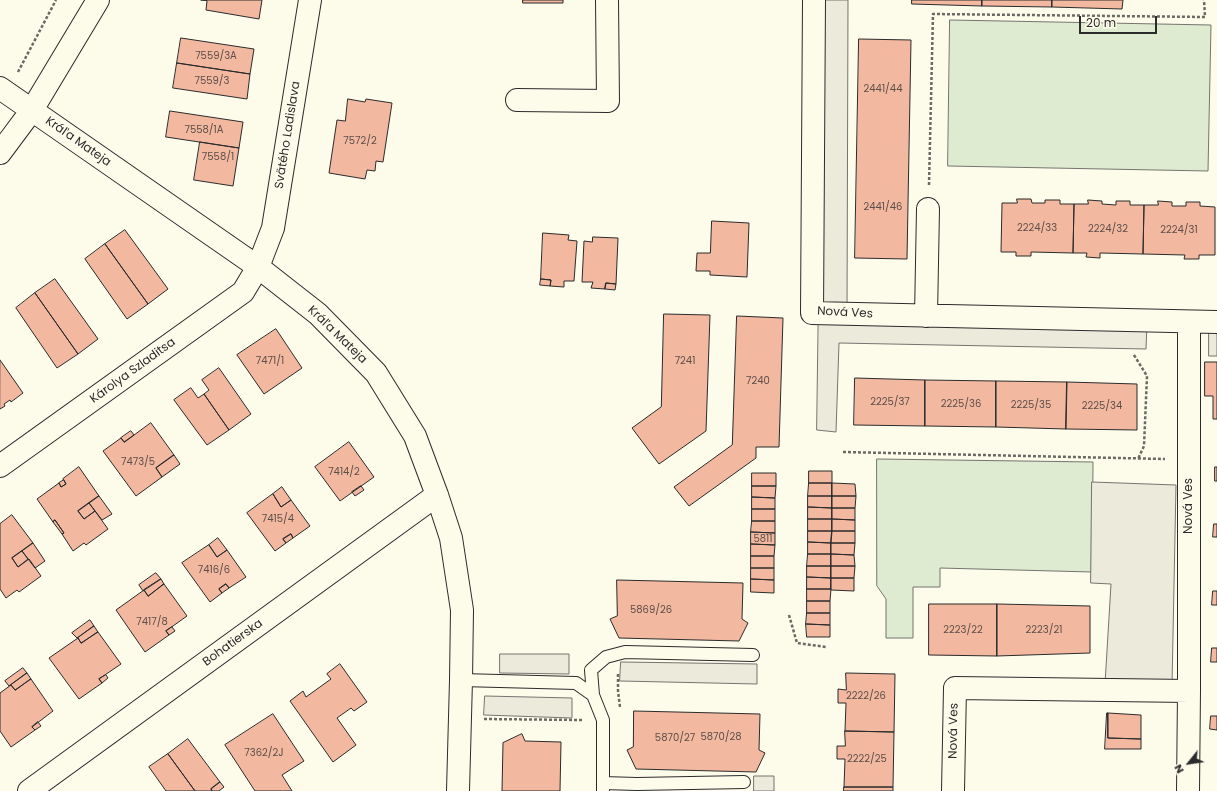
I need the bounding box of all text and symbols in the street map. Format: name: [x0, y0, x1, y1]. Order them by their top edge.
scale bar: [1081, 8, 1159, 34]
text: 20 m: [1086, 14, 1116, 31]
house number: 7559/3A: [195, 50, 237, 62]
house number: 7559/3: [195, 75, 229, 87]
street label: Svätého Ladislava: [272, 80, 304, 190]
house number: 2441/44: [864, 83, 902, 95]
street label: Kráľa Mateja: [42, 114, 114, 170]
house number: 7558/1A: [184, 124, 224, 136]
house number: 7572/2: [343, 135, 377, 147]
house number: 7558/1: [202, 151, 234, 163]
house number: 2441/46: [864, 201, 902, 213]
house number: 2224/33: [1017, 222, 1057, 234]
house number: 2224/32: [1088, 223, 1128, 235]
house number: 2224/31: [1160, 224, 1198, 236]
street label: Kráľa Mateja: [304, 303, 370, 367]
street label: Nová Ves: [817, 304, 873, 322]
street label: Károlya Szladitsa: [88, 335, 178, 407]
house number: 7471/1: [256, 355, 284, 367]
house number: 7241: [675, 355, 695, 367]
house number: 7240: [746, 375, 770, 387]
house number: 2225/37: [870, 396, 910, 408]
house number: 2225/36: [941, 398, 981, 410]
house number: 2225/35: [1011, 399, 1051, 411]
house number: 2225/34: [1082, 400, 1122, 412]
house number: 7473/5: [121, 456, 155, 468]
house number: 7414/2: [328, 466, 360, 478]
street label: Nová Ves: [1182, 478, 1196, 534]
house number: 7415/4: [262, 513, 294, 525]
house number: 5811: [754, 533, 772, 545]
house number: 7416/6: [198, 564, 230, 576]
house number: 5869/26: [630, 604, 672, 616]
house number: 7417/8: [136, 616, 168, 628]
street label: Bohatierska: [200, 616, 266, 670]
house number: 2223/22: [943, 624, 983, 636]
house number: 2223/21: [1026, 624, 1062, 636]
house number: 2222/26: [846, 690, 886, 702]
street label: Nová Ves: [946, 703, 962, 759]
house number: 5870/28: [700, 731, 742, 743]
house number: 5870/27: [655, 732, 695, 744]
north arrow: [1169, 743, 1209, 783]
house number: 7362/2J: [244, 747, 284, 759]
house number: 2222/25: [847, 753, 887, 765]
text: N: [1170, 761, 1188, 777]

